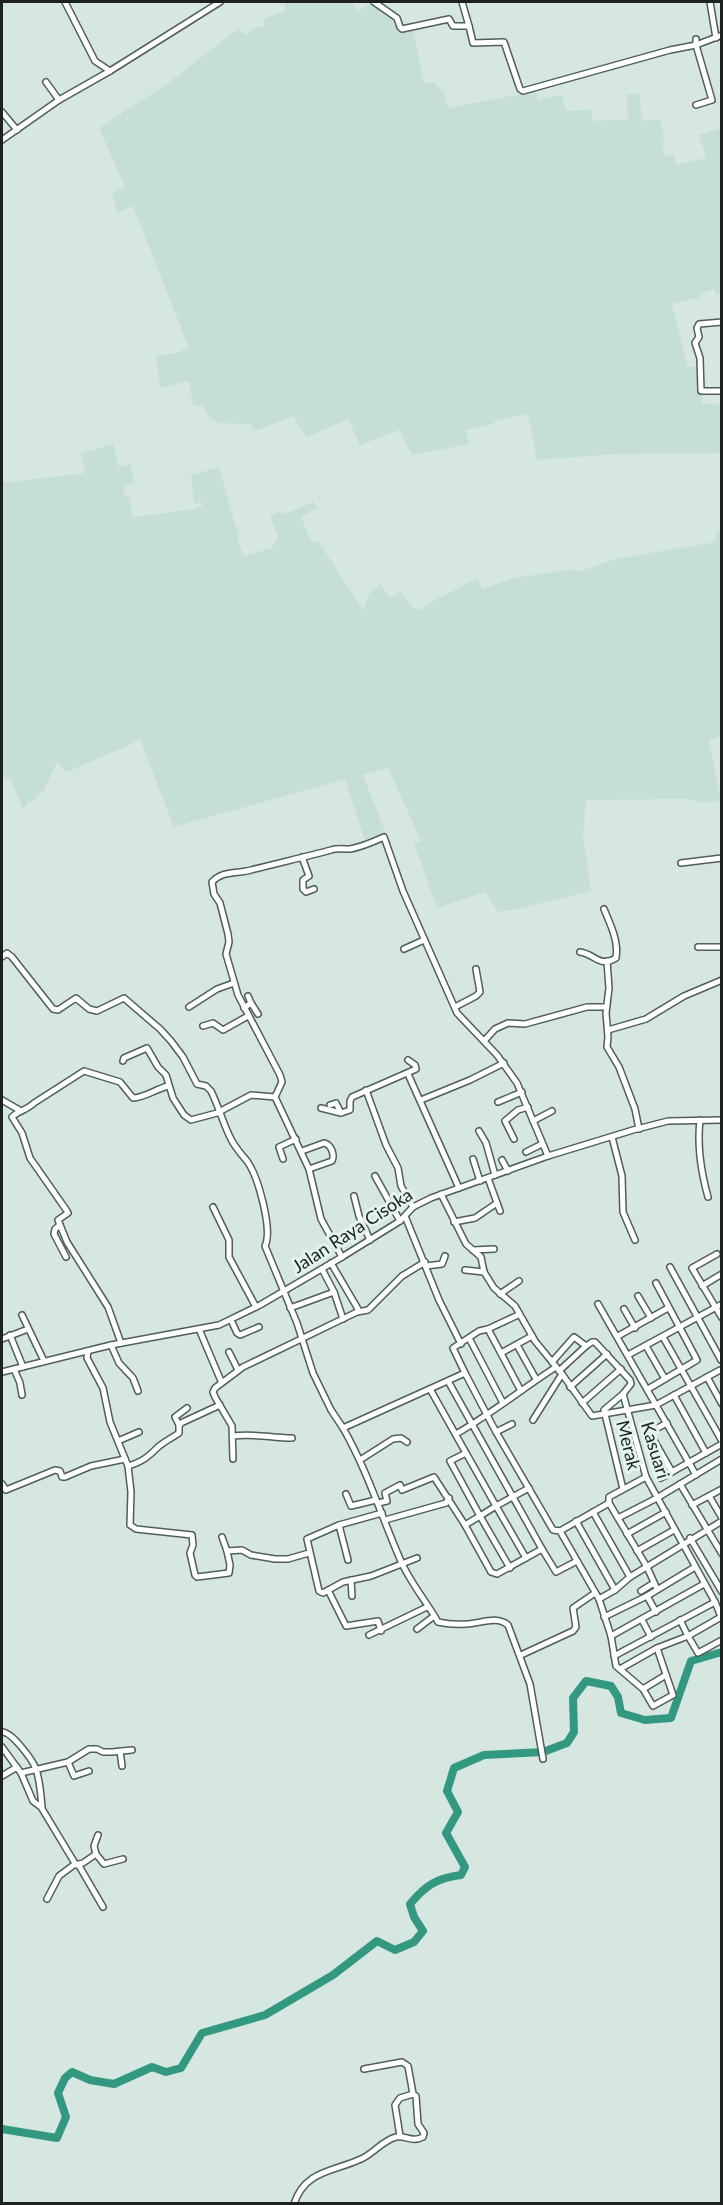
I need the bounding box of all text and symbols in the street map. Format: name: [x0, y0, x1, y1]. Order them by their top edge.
street label: Jalan Raya Cisoka: [288, 1183, 416, 1277]
street label: Merak: [612, 1418, 646, 1473]
street label: Kasuari: [637, 1419, 675, 1481]

